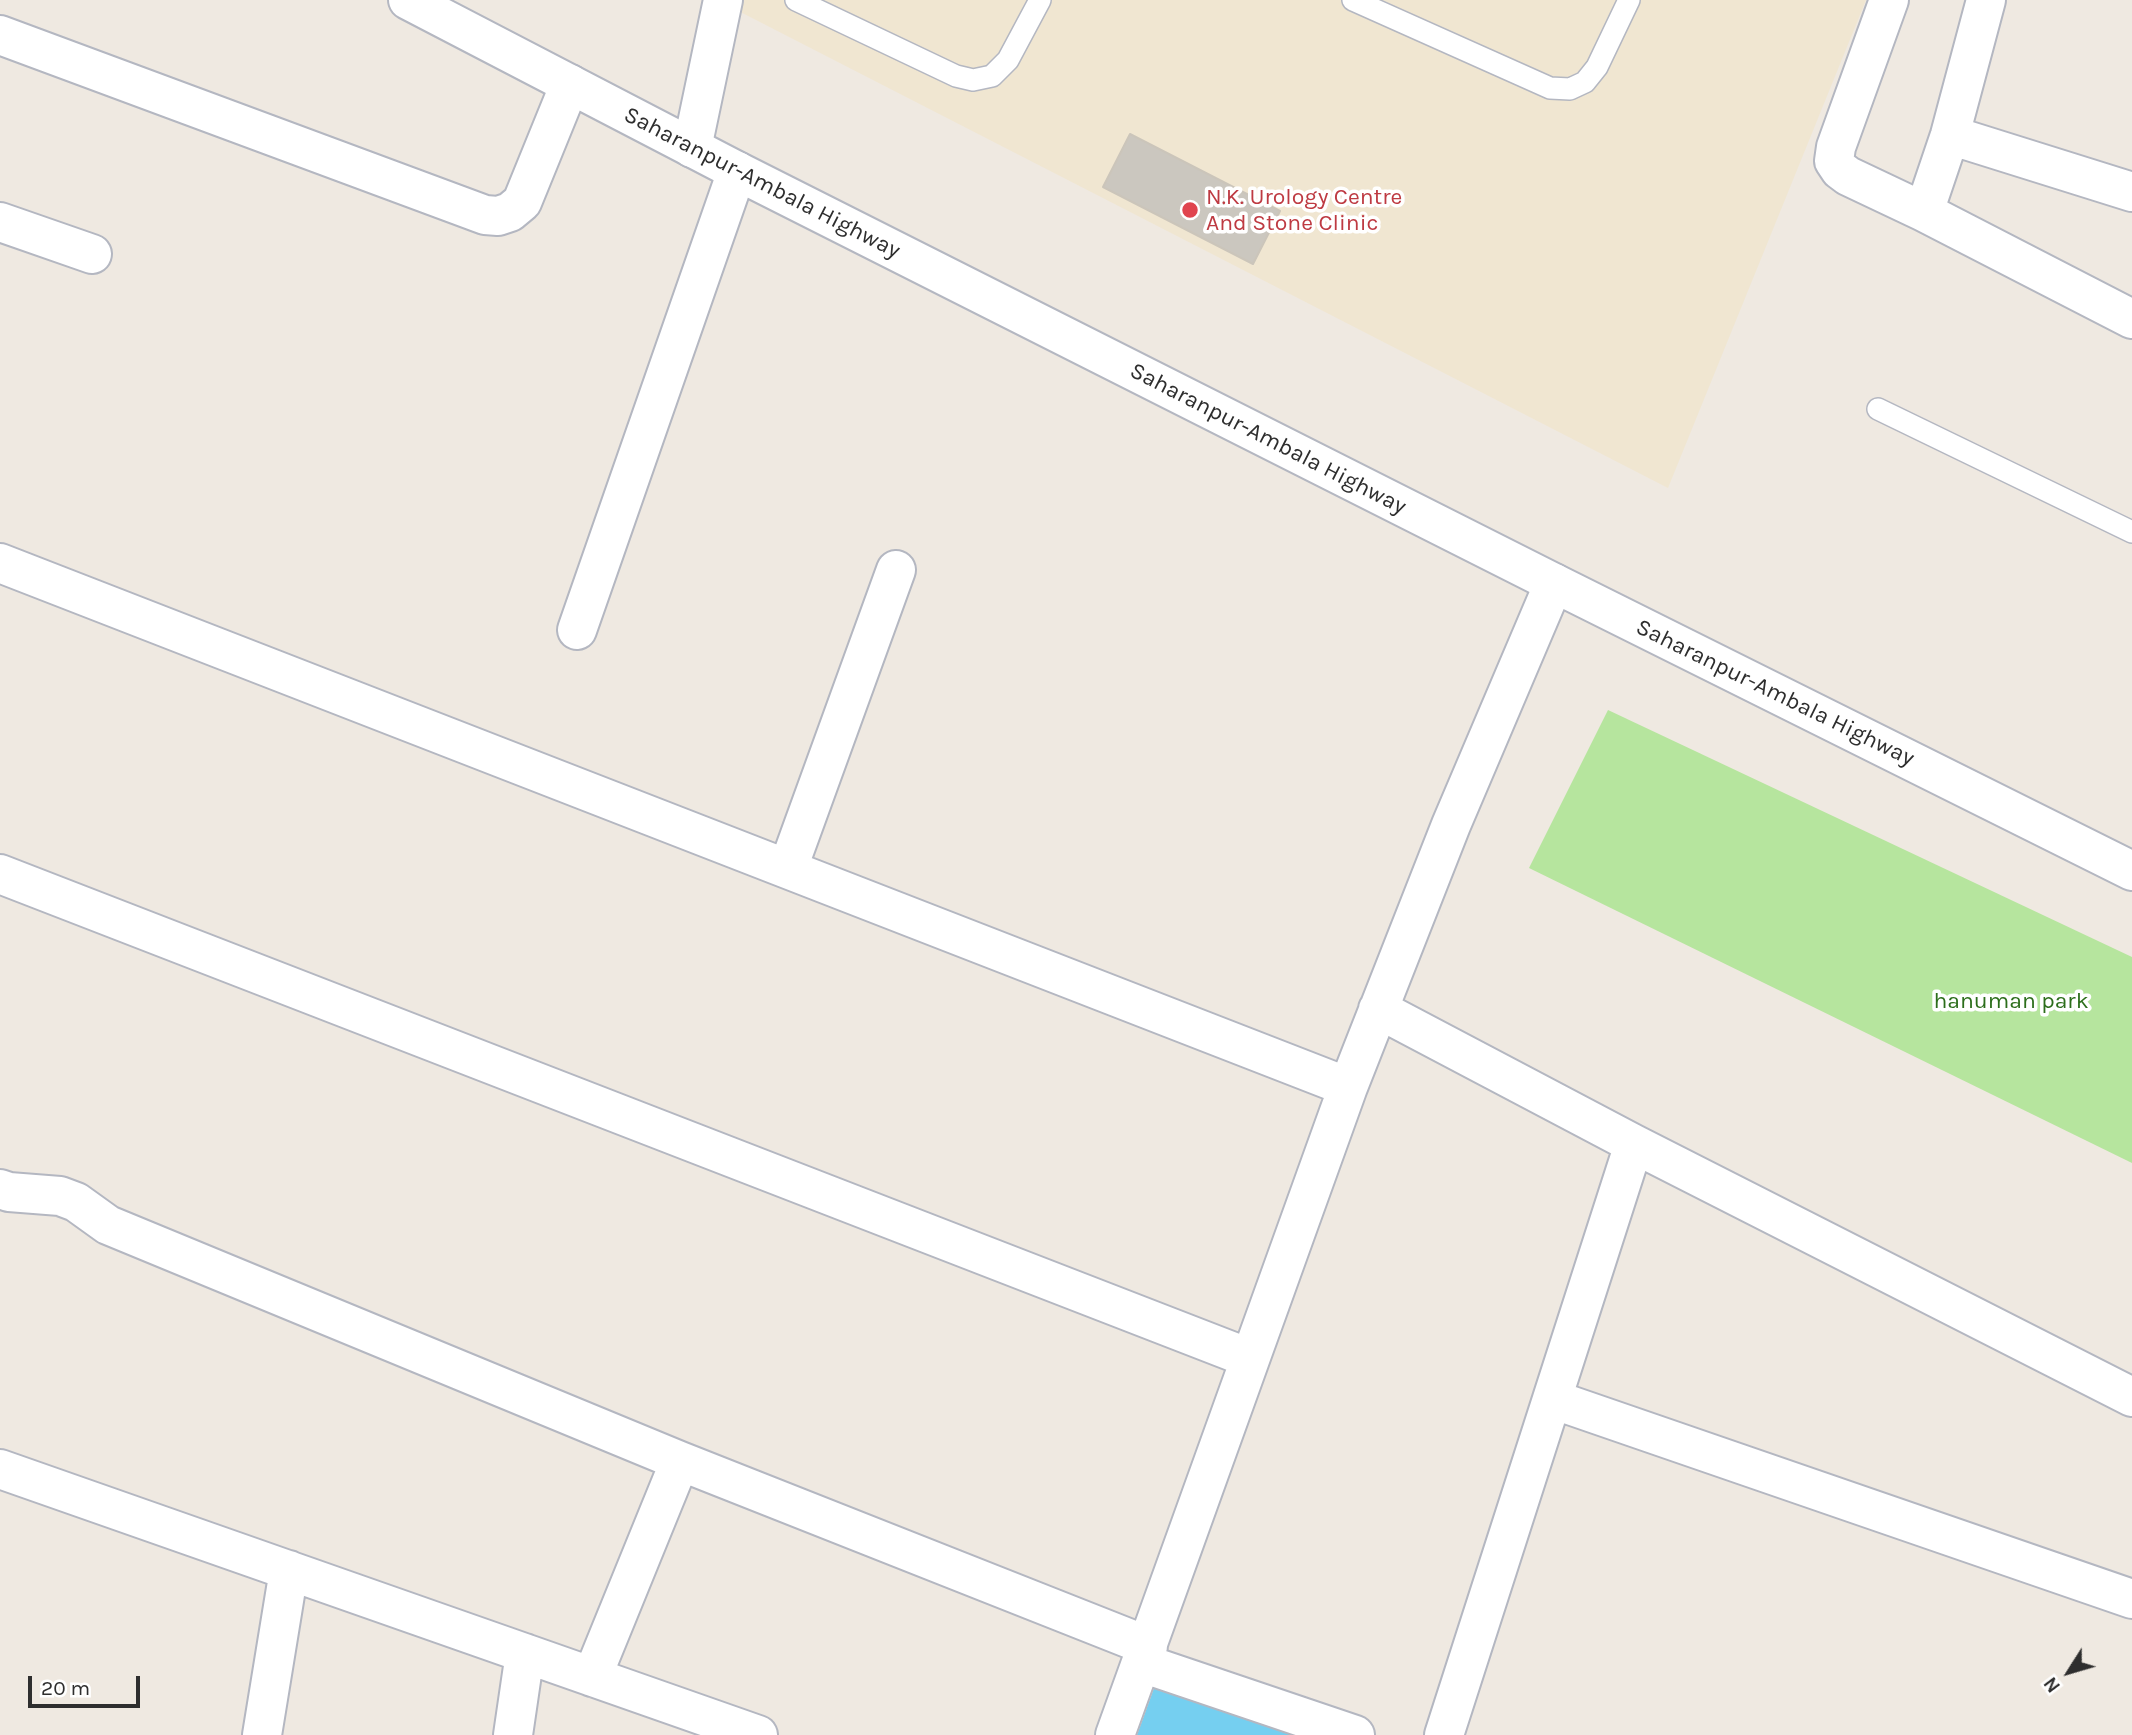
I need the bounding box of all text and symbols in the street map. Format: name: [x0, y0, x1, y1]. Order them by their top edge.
street label: Saharanpur-Ambala Highway: [619, 101, 905, 265]
place label: N.K. Urology Centre And Stone Clinic: [1206, 183, 1402, 237]
marker: N.K. Urology Centre And Stone Clinic: [1180, 200, 1200, 220]
street label: Saharanpur-Ambala Highway: [1125, 357, 1411, 521]
street label: Saharanpur-Ambala Highway: [1631, 613, 1919, 773]
park label: hanuman park: [1933, 987, 2089, 1015]
north arrow: [2034, 1637, 2104, 1707]
scale bar: [32, 1662, 144, 1706]
text: N: [2039, 1673, 2065, 1697]
text: 20 m: [41, 1676, 90, 1700]

